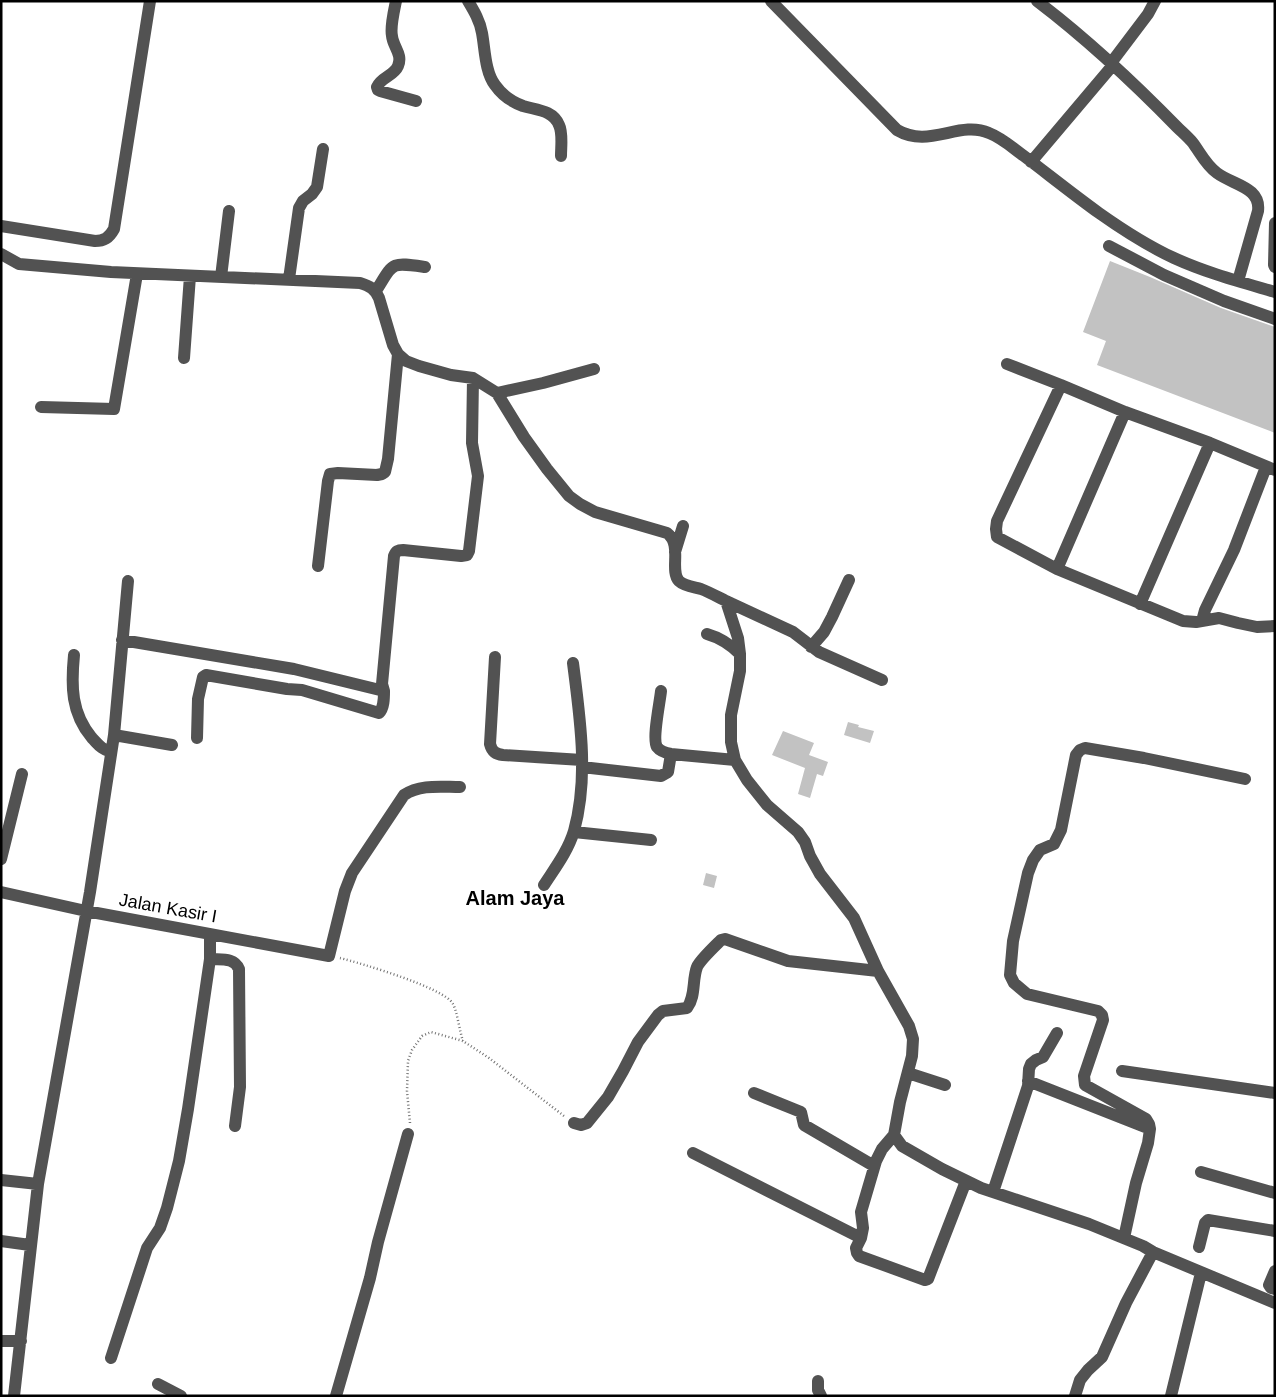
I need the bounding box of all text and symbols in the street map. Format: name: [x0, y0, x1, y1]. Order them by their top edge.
district label: Alam Jaya: [466, 887, 565, 909]
street label: Jalan Kasir I: [117, 890, 219, 926]

